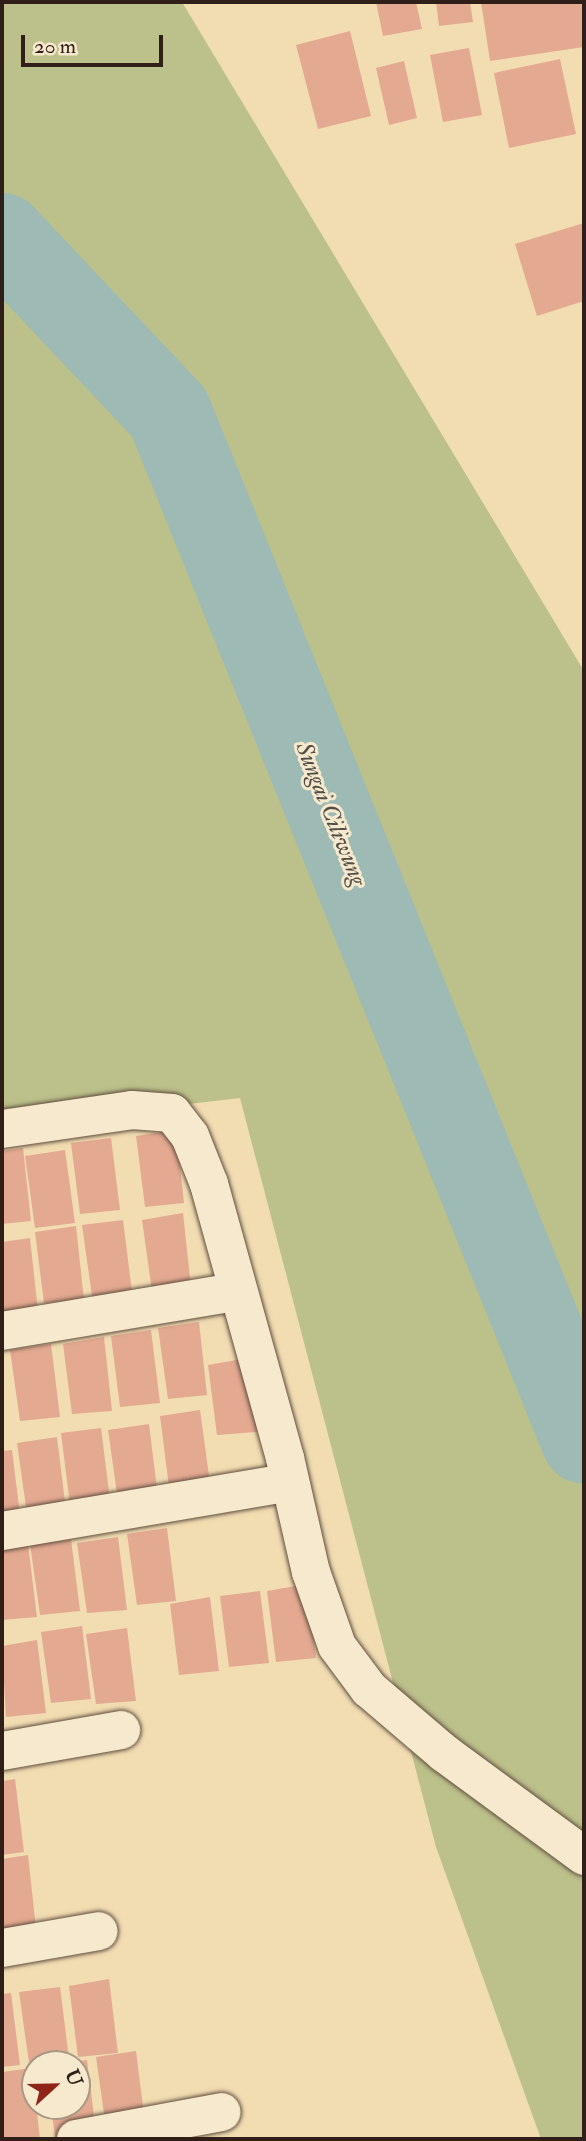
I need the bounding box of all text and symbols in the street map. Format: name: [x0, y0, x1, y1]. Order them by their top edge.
scale bar: [24, 21, 166, 65]
text: 20 m: [34, 33, 76, 60]
water label: Sungai Ciliwung: [289, 738, 373, 890]
north arrow: [21, 2050, 91, 2120]
text: U: [60, 2066, 88, 2090]

